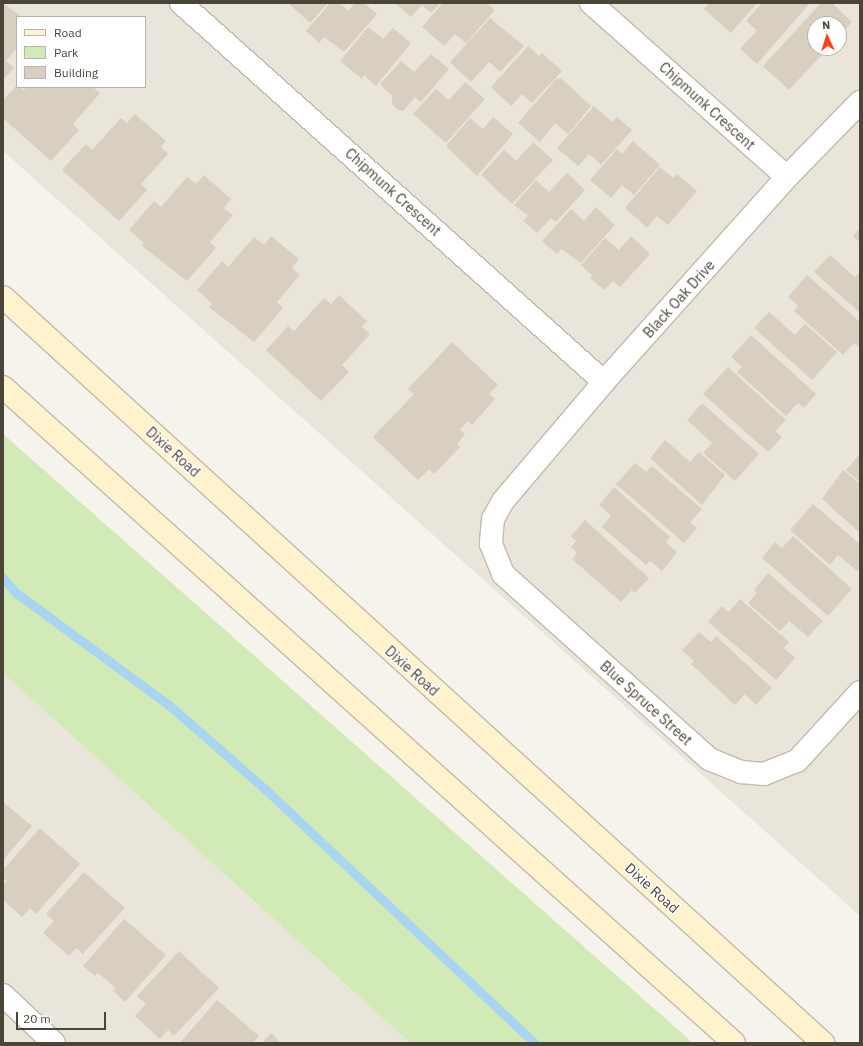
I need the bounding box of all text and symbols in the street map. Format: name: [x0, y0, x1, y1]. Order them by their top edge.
legend: [16, 16, 146, 88]
north arrow: [807, 16, 847, 56]
text: N: [822, 18, 831, 32]
text: Road: [54, 25, 82, 40]
text: Park: [54, 45, 78, 60]
street label: Chipmunk Crescent: [656, 59, 758, 153]
text: Building: [54, 65, 98, 80]
street label: Chipmunk Crescent: [342, 145, 444, 239]
street label: Black Oak Drive: [640, 257, 718, 341]
street label: Dixie Road: [143, 423, 203, 481]
street label: Dixie Road: [382, 642, 442, 700]
street label: Blue Spruce Street: [597, 657, 695, 749]
street label: Dixie Road: [622, 859, 682, 917]
scale bar: [18, 1004, 108, 1030]
text: 20 m: [23, 1011, 51, 1026]

